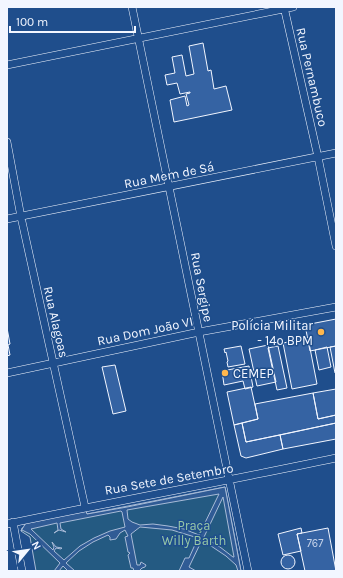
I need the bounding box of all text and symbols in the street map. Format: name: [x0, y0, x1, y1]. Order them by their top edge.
scale bar: [10, 8, 135, 34]
text: 100 m: [16, 15, 48, 29]
street label: Rua Pernambuco: [293, 26, 331, 128]
street label: Rua Mem de Sá: [123, 159, 215, 191]
street label: Rua Sergipe: [188, 251, 216, 323]
street label: Rua Alagoas: [41, 285, 72, 359]
street label: Rua Dom João VI: [96, 314, 194, 348]
place label: Polícia Militar - 14º BPM: [231, 318, 313, 348]
marker: Polícia Militar - 14º BPM: [316, 327, 326, 337]
place label: CEMEP: [233, 366, 274, 381]
marker: CEMEP: [220, 368, 230, 378]
street label: Rua Sete de Setembro: [103, 460, 235, 498]
park label: Praça Willy Barth: [162, 518, 226, 548]
north arrow: [8, 530, 48, 570]
house number: 767: [307, 537, 323, 550]
text: N: [29, 539, 44, 552]

